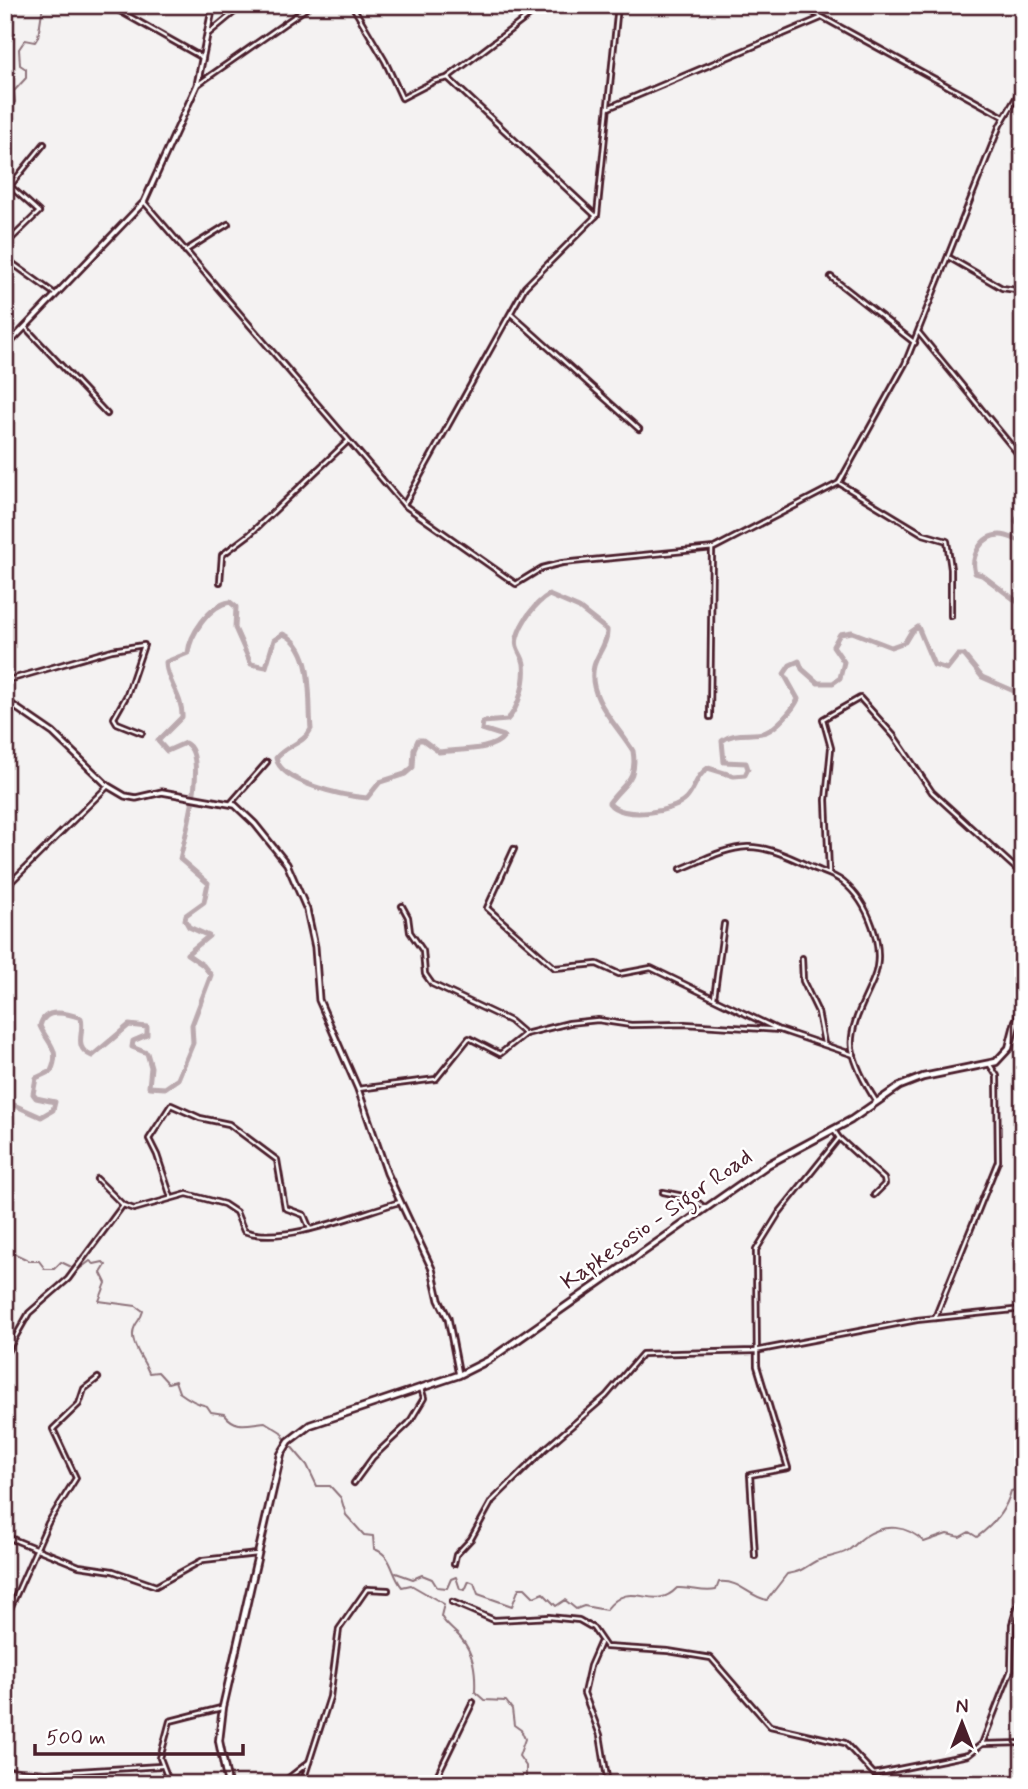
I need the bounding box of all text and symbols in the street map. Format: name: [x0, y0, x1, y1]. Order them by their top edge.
street label: Kapkesosio - Sigor Road: [555, 1143, 760, 1299]
north arrow: [926, 1688, 996, 1758]
text: N: [956, 1695, 968, 1720]
scale bar: [35, 1712, 243, 1756]
text: 500 m: [46, 1724, 106, 1752]

